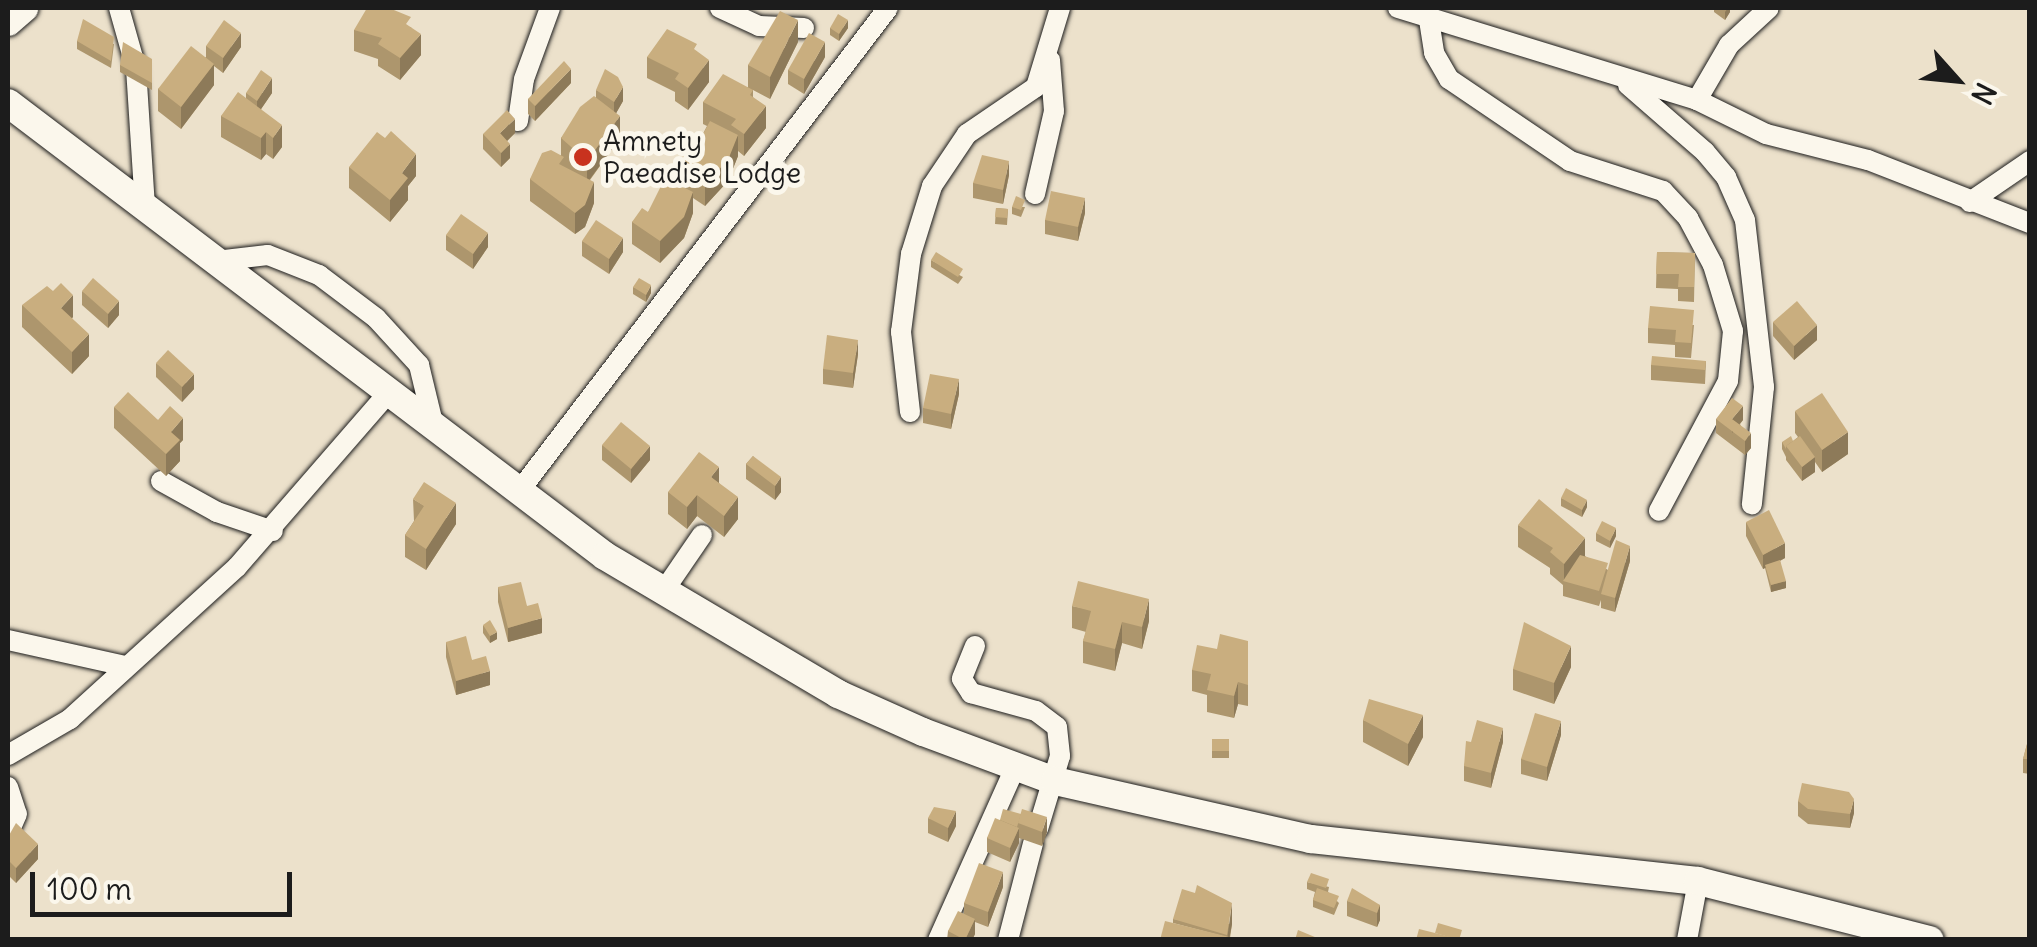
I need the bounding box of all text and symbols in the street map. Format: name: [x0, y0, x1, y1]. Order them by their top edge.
north arrow: [1907, 30, 2007, 130]
text: N: [1963, 77, 2004, 110]
place label: Amnety Paeadise Lodge: [603, 124, 801, 190]
marker: Amnety Paeadise Lodge: [572, 146, 594, 168]
scale bar: [35, 852, 298, 914]
text: 100 m: [47, 870, 132, 908]

